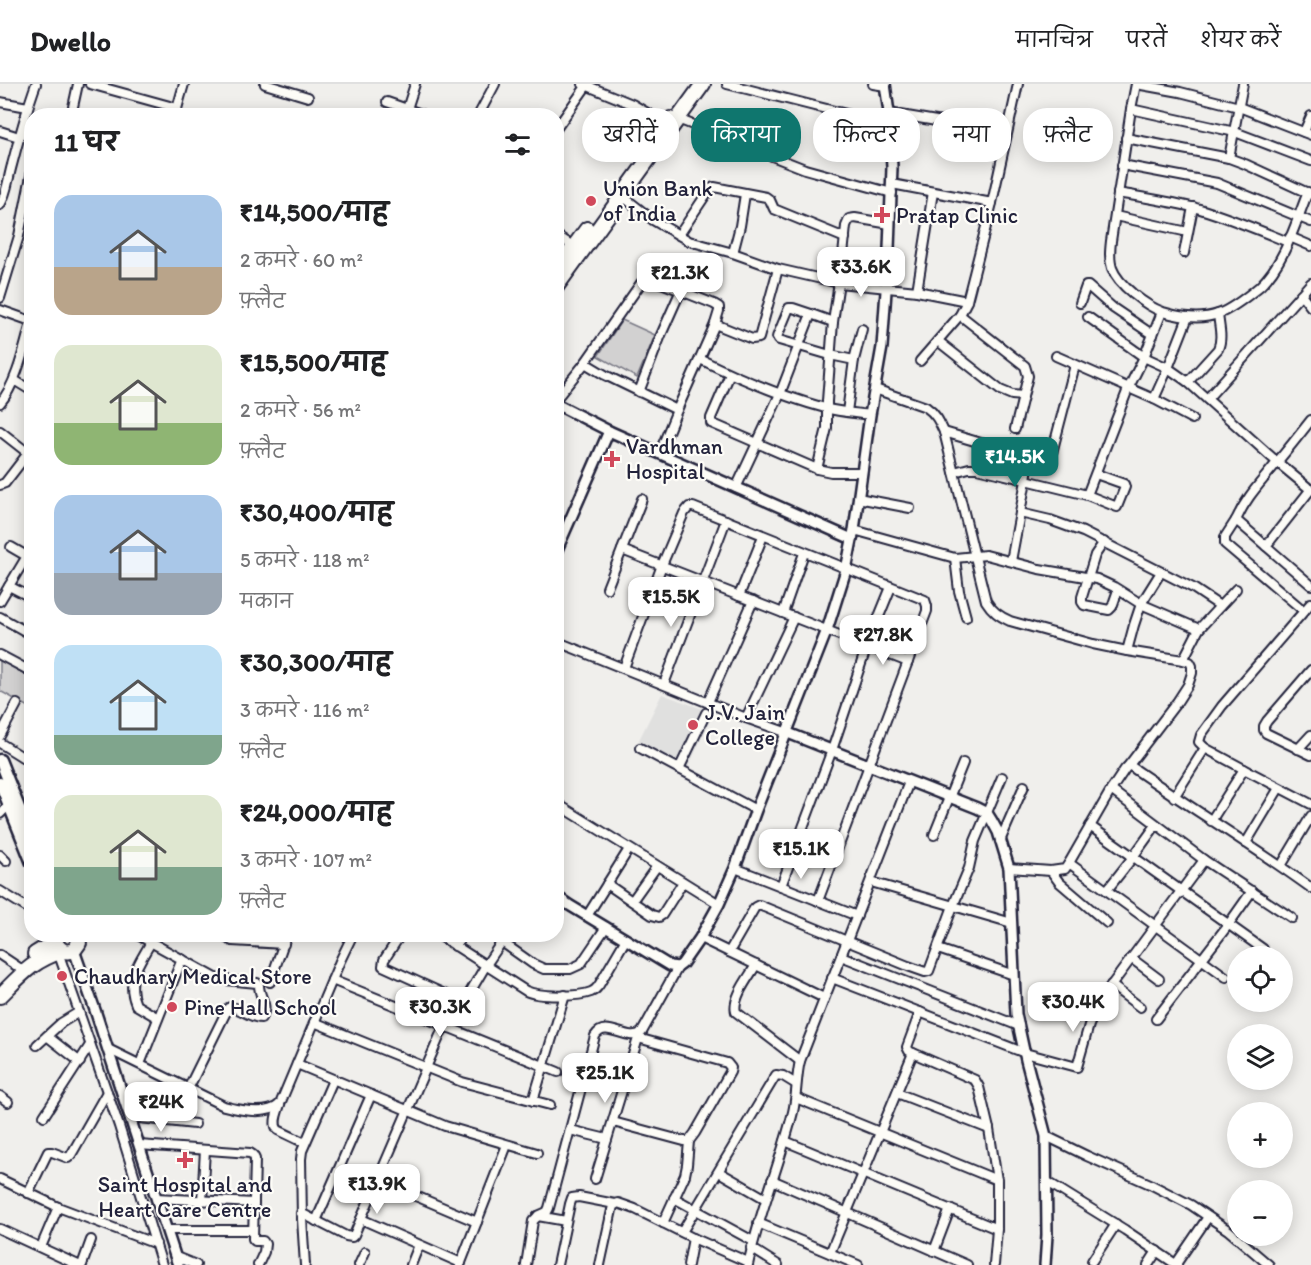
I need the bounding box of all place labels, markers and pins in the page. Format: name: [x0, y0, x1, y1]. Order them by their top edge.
place label: Union Bank of India: [603, 175, 714, 227]
marker: Union Bank of India: [584, 194, 598, 208]
place label: Pratap Clinic: [896, 202, 1018, 229]
marker: Pratap Clinic: [873, 206, 891, 224]
pin: ₹33.6K: [812, 247, 910, 298]
pin: ₹21.3K: [631, 253, 729, 304]
place label: Vardhman Hospital: [626, 433, 723, 485]
pin: ₹14.5K: [966, 437, 1064, 488]
marker: Vardhman Hospital: [603, 450, 621, 468]
pin: ₹15.5K: [622, 577, 720, 628]
pin: ₹27.8K: [834, 615, 932, 666]
place label: J.V. Jain College: [705, 699, 785, 751]
marker: J.V. Jain College: [686, 718, 700, 732]
pin: ₹15.1K: [752, 829, 850, 880]
place label: Chaudhary Medical Store: [74, 963, 312, 990]
marker: Chaudhary Medical Store: [55, 969, 69, 983]
pin: ₹30.4K: [1024, 982, 1122, 1033]
pin: ₹30.3K: [391, 987, 489, 1038]
place label: Pine Hall School: [184, 994, 337, 1021]
marker: Pine Hall School: [165, 1000, 179, 1014]
pin: ₹25.1K: [556, 1053, 654, 1104]
pin: ₹24K: [125, 1082, 197, 1133]
marker: Saint Hospital and Heart Care Centre: [176, 1151, 194, 1169]
pin: ₹13.9K: [328, 1164, 426, 1215]
place label: Saint Hospital and Heart Care Centre: [98, 1171, 272, 1223]

